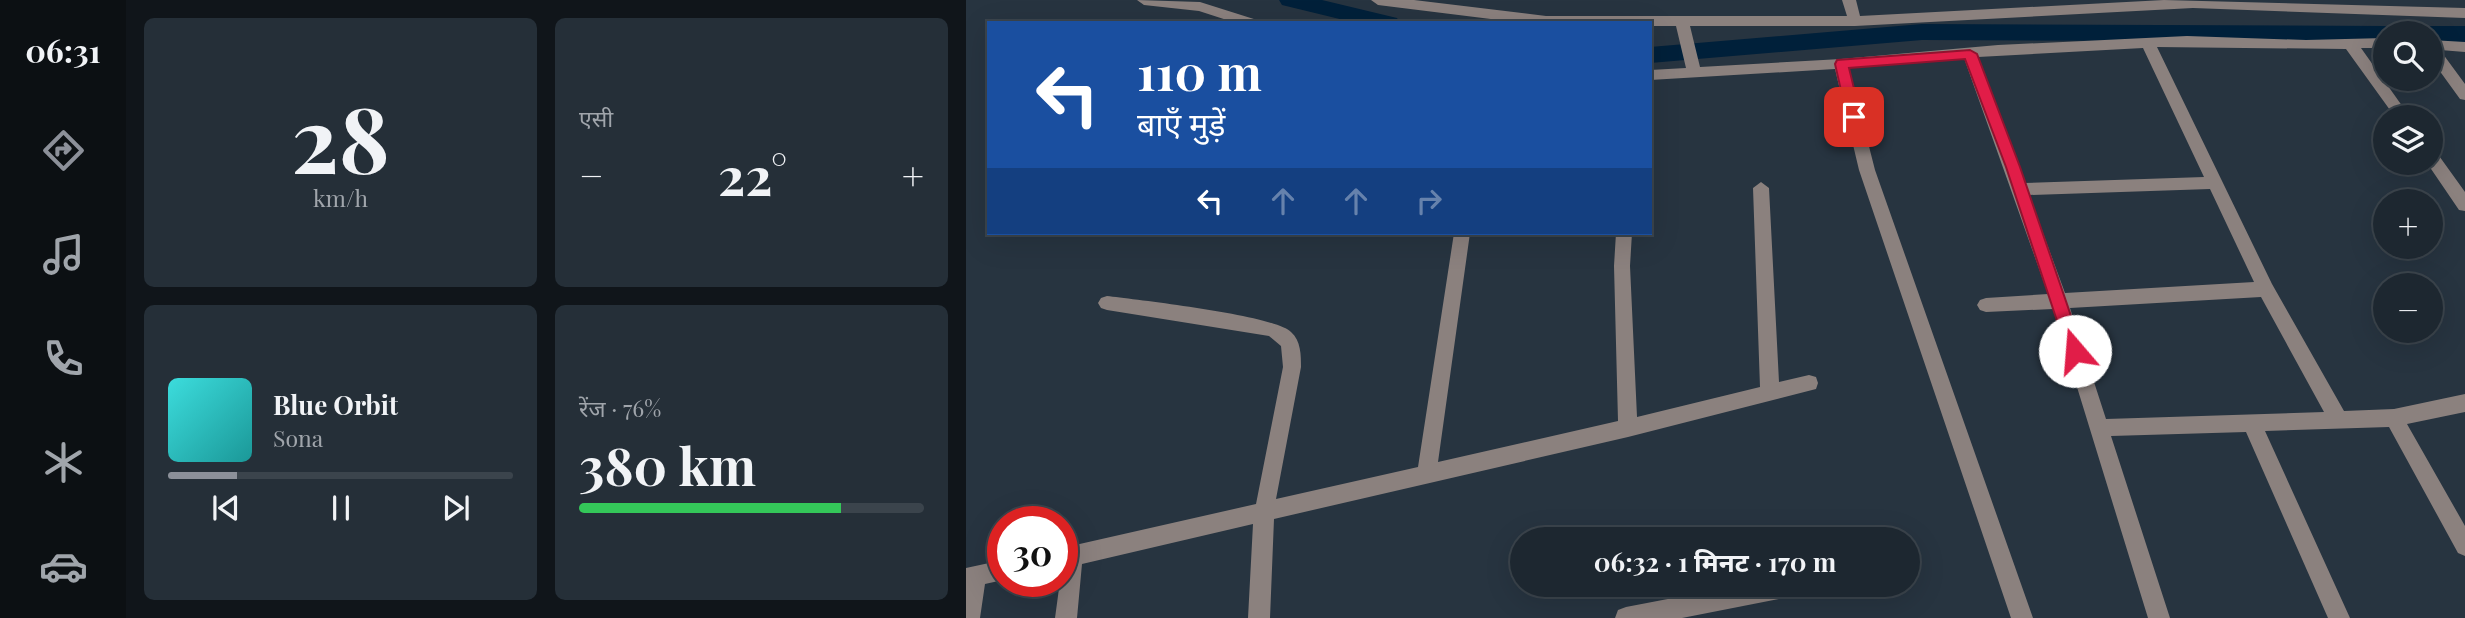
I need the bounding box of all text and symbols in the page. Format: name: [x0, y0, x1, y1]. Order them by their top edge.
map controls: [2373, 21, 2443, 343]
button: search: [2373, 21, 2443, 91]
text: 06:31: [25, 28, 101, 71]
text: 110 m: [1137, 38, 1262, 103]
icon: left: [1022, 49, 1113, 140]
text: 28: [291, 76, 390, 197]
pin: [1824, 87, 1884, 147]
icon: arrive: [1835, 98, 1873, 136]
text: बाएँ मुड़ें: [1137, 101, 1225, 144]
text: एसी: [579, 102, 613, 133]
button: layers: [2373, 105, 2443, 175]
icon: directions: [39, 126, 88, 175]
text: 22°: [718, 140, 787, 209]
text: −: [579, 149, 604, 200]
text: +: [902, 149, 924, 200]
text: km/h: [313, 182, 368, 213]
icon: left: [1191, 182, 1229, 220]
icon: ahead: [1264, 182, 1302, 220]
icon: ahead: [1337, 182, 1375, 220]
icon: right: [1410, 182, 1448, 220]
button: +: [2373, 189, 2443, 259]
icon: music: [39, 230, 88, 279]
button: −: [2373, 273, 2443, 343]
position arrow: [2038, 314, 2112, 388]
icon: phone: [39, 334, 88, 383]
text: Blue Orbit: [273, 387, 398, 422]
text: रेंज · 76%: [579, 392, 661, 423]
text: Sona: [273, 422, 323, 453]
text: 380 km: [579, 430, 756, 499]
icon: climate: [39, 438, 88, 487]
icon: previous: [207, 489, 245, 527]
icon: pause: [322, 489, 360, 527]
icon: next: [437, 489, 475, 527]
speed limit sign: 30: [987, 506, 1078, 597]
icon: car: [39, 542, 88, 591]
text: 06:32 · 1 मिनट · 170 m: [1594, 544, 1836, 579]

